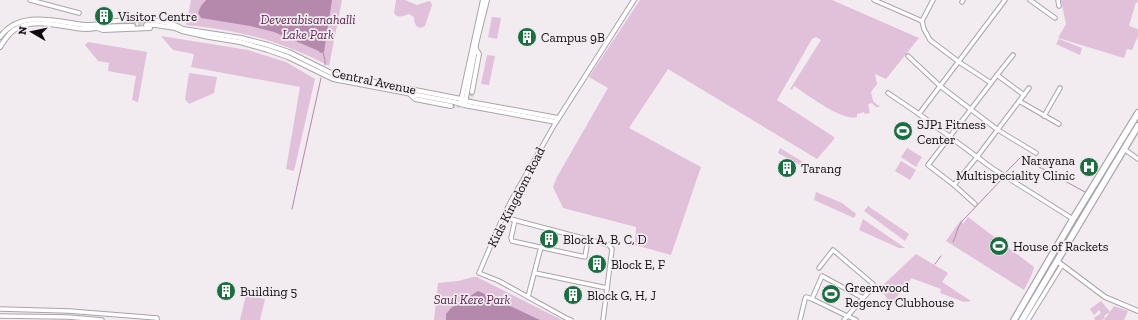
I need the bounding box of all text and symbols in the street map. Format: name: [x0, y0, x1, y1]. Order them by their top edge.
building icon: Visitor Centre: [93, 5, 115, 27]
place label: Visitor Centre: [117, 9, 197, 24]
north arrow: [12, 12, 52, 52]
park label: Deverabisanahalli Lake Park: [260, 12, 356, 42]
text: N: [16, 25, 30, 36]
building icon: Campus 9B: [516, 26, 538, 48]
place label: Campus 9B: [541, 30, 605, 45]
street label: Central Avenue: [331, 65, 417, 97]
place label: SJP1 Fitness Center: [917, 117, 986, 147]
sports icon: SJP1 Fitness Center: [892, 120, 914, 142]
street label: Kids Kingdom Road: [484, 144, 548, 250]
place label: Narayana Multispeciality Clinic: [956, 153, 1076, 183]
hospital icon: Narayana Multispeciality Clinic: [1078, 156, 1100, 178]
building icon: Tarang: [776, 157, 798, 179]
place label: Tarang: [801, 161, 841, 176]
building icon: Block A, B, C, D: [538, 228, 560, 250]
place label: Block A, B, C, D: [563, 232, 647, 247]
sports icon: House of Rackets: [988, 235, 1010, 257]
place label: House of Rackets: [1013, 239, 1109, 254]
building icon: Block E, F: [586, 253, 608, 275]
place label: Block E, F: [611, 257, 665, 272]
building icon: Building 5: [215, 280, 237, 302]
place label: Greenwood Regency Clubhouse: [845, 280, 954, 310]
sports icon: Greenwood Regency Clubhouse: [820, 283, 842, 305]
place label: Building 5: [240, 284, 298, 299]
building icon: Block G, H, J: [562, 284, 584, 306]
place label: Block G, H, J: [587, 288, 656, 303]
park label: Saul Kere Park: [434, 292, 510, 307]

